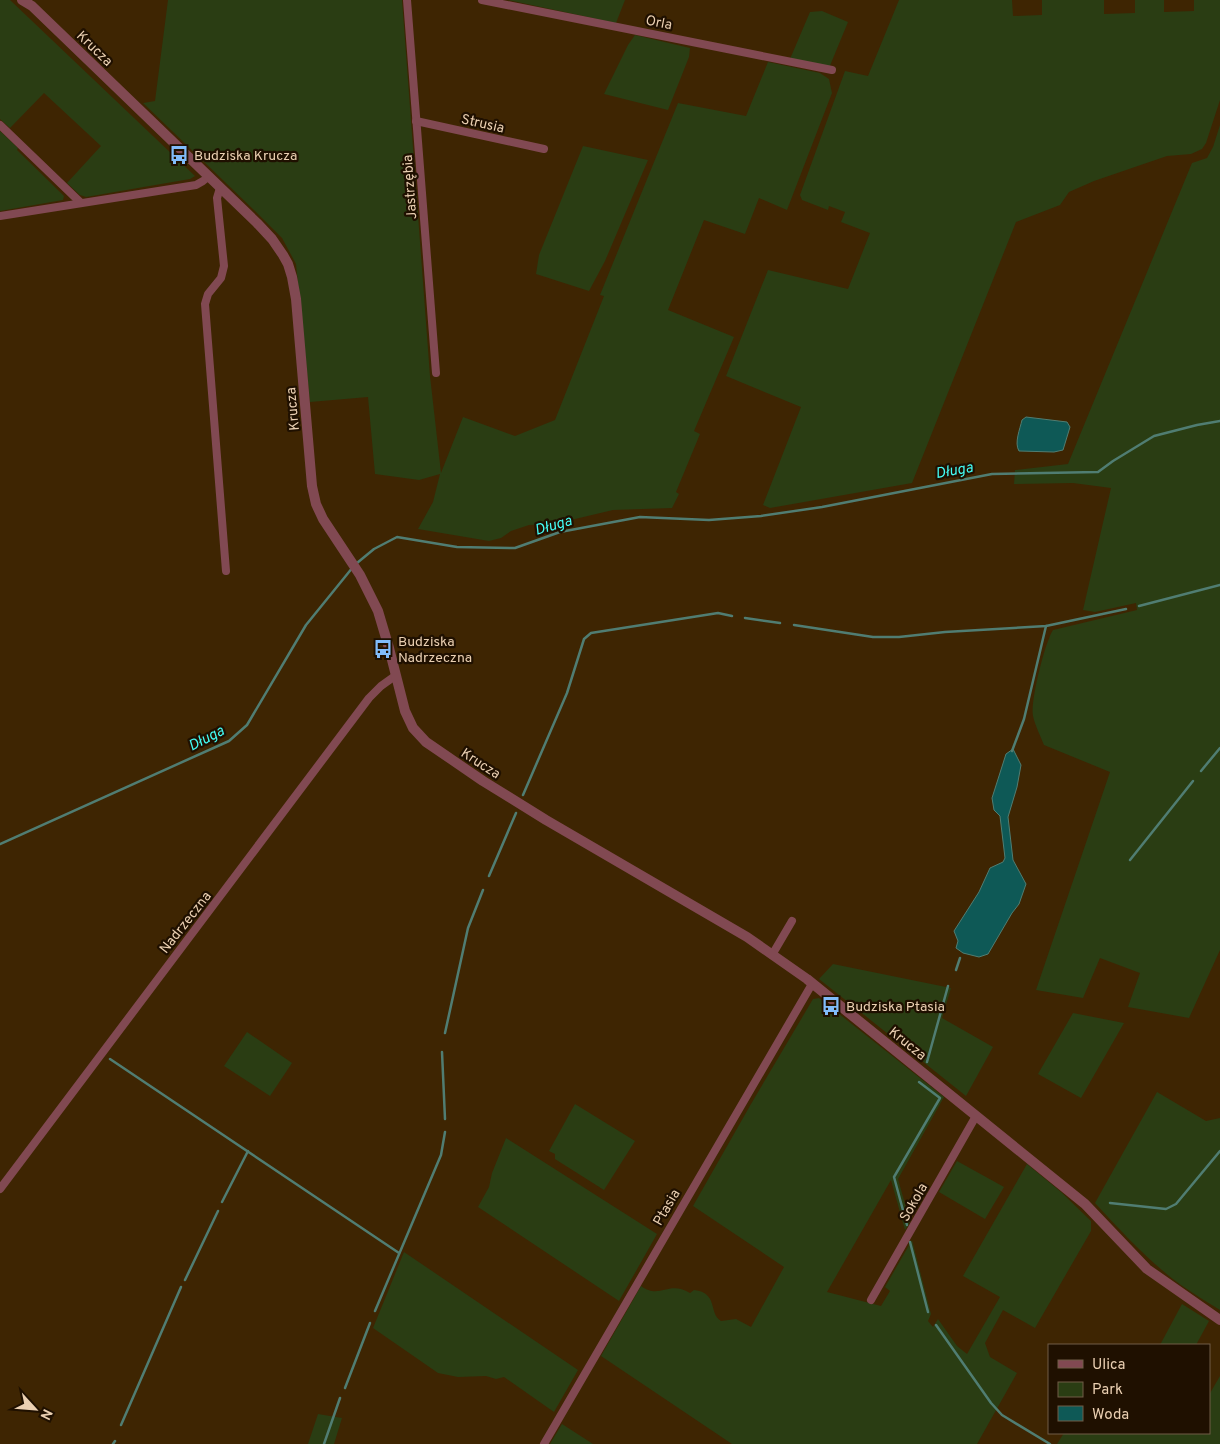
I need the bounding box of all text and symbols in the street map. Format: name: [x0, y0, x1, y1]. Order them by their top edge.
street label: Orla: [644, 13, 673, 34]
street label: Krucza: [72, 28, 116, 70]
street label: Strusia: [459, 111, 506, 138]
bus stop icon: Budziska Krucza: [168, 144, 190, 166]
place label: Budziska Krucza: [194, 148, 297, 165]
street label: Jastrzębia: [400, 154, 421, 220]
street label: Krucza: [283, 386, 304, 431]
water label: Długa: [934, 459, 975, 484]
water label: Długa: [533, 512, 574, 541]
place label: Budziska Nadrzeczna: [398, 634, 472, 667]
bus stop icon: Budziska Nadrzeczna: [372, 638, 394, 660]
water label: Długa: [186, 722, 228, 756]
street label: Krucza: [457, 745, 503, 783]
street label: Nadrzeczna: [157, 888, 216, 957]
bus stop icon: Budziska Ptasia: [820, 995, 842, 1017]
place label: Budziska Ptasia: [846, 999, 945, 1016]
street label: Krucza: [885, 1024, 929, 1065]
street label: Sokola: [896, 1180, 932, 1225]
street label: Ptasia: [650, 1187, 684, 1229]
legend: [1048, 1344, 1210, 1434]
text: Ulica: [1092, 1356, 1125, 1375]
text: Park: [1092, 1381, 1123, 1400]
north arrow: [10, 1384, 60, 1434]
text: N: [35, 1406, 55, 1422]
text: Woda: [1092, 1406, 1129, 1425]

